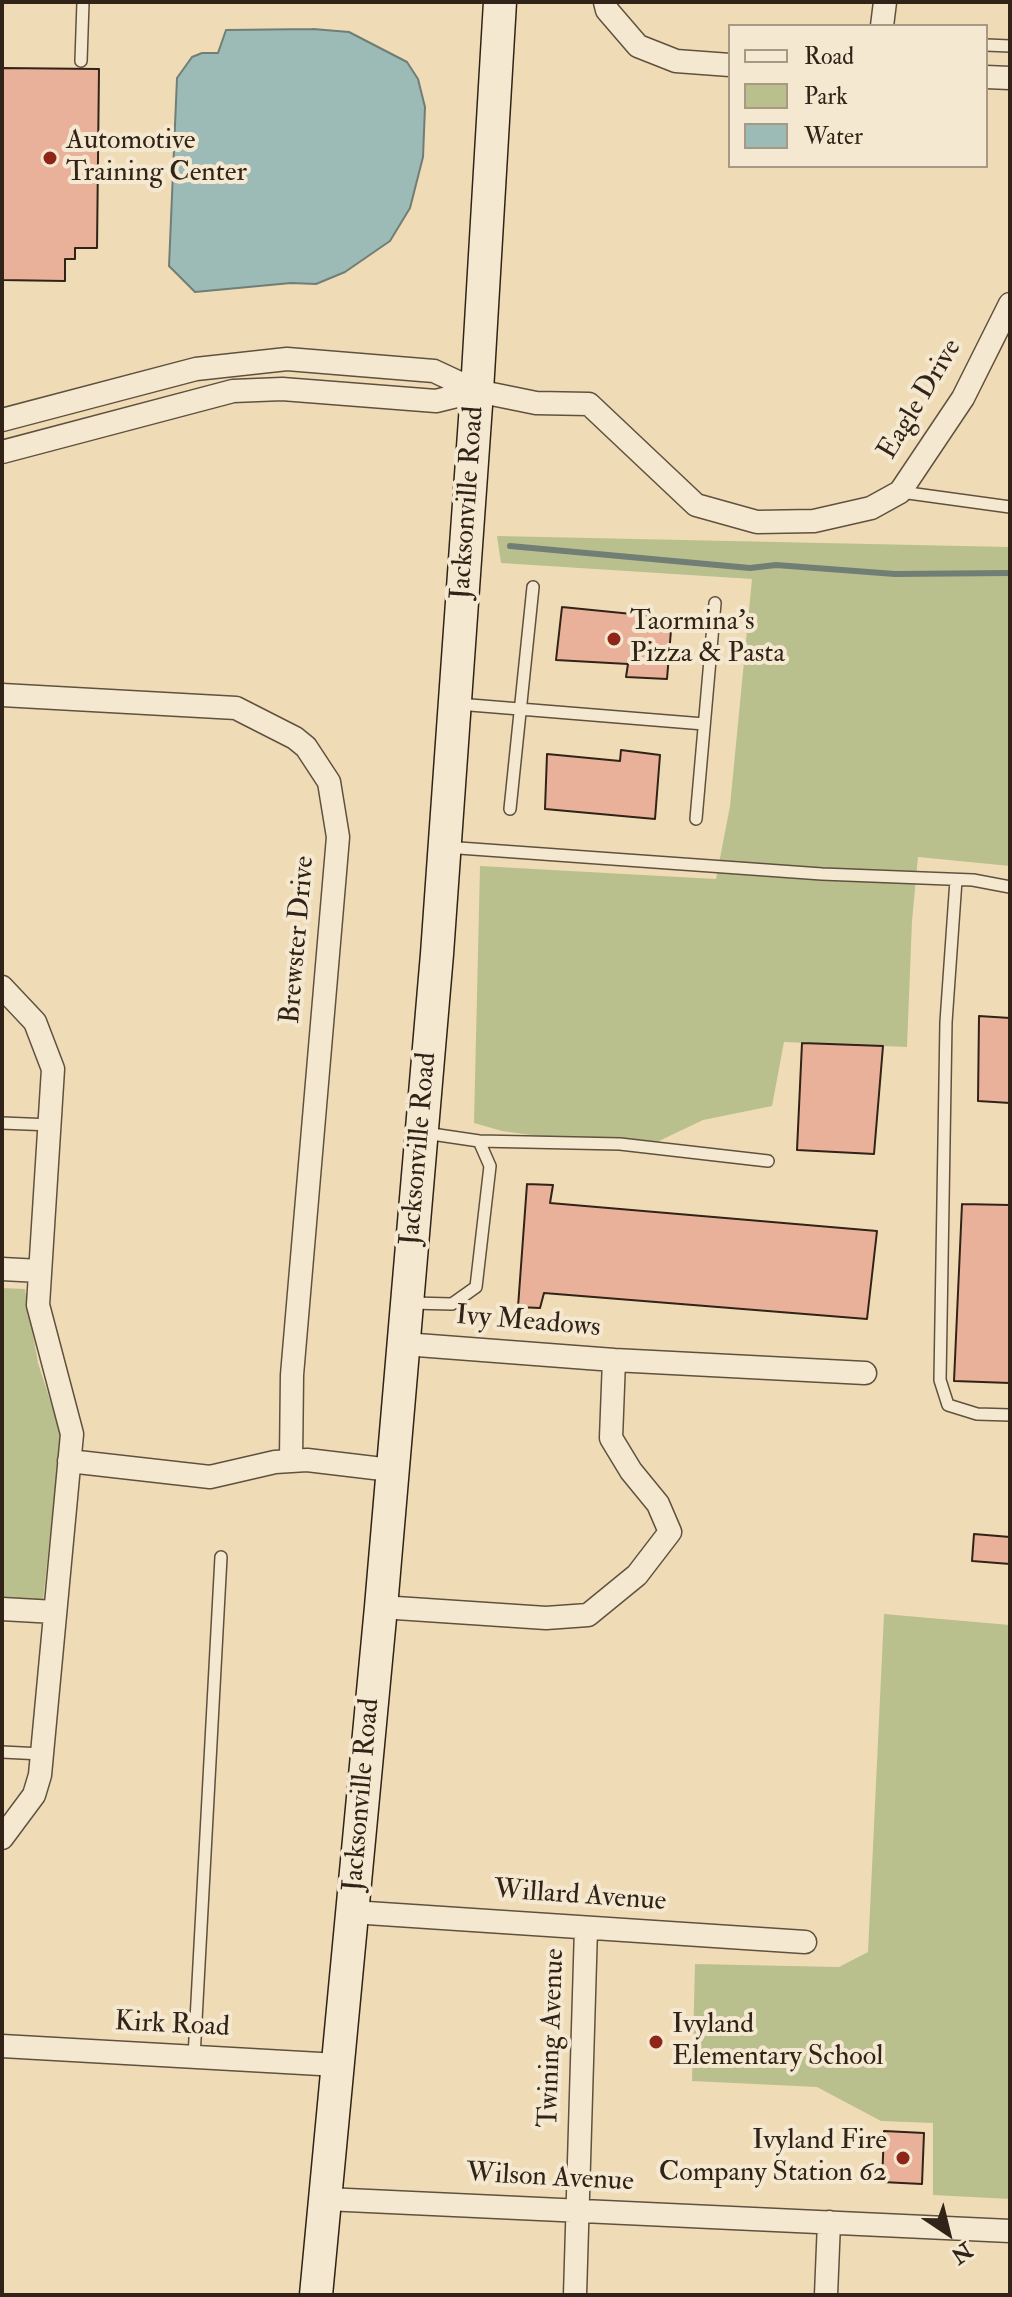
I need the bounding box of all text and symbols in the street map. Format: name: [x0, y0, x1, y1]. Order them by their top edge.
legend: [728, 24, 988, 168]
text: Road: [804, 41, 854, 72]
text: Park: [804, 81, 848, 112]
text: Water: [804, 121, 863, 152]
place label: Automotive Training Center: [66, 125, 247, 191]
marker: Automotive Training Center: [41, 149, 59, 167]
street label: Eagle Drive: [872, 334, 970, 466]
street label: Jacksonville Road: [445, 405, 493, 601]
place label: Taormina's Pizza & Pasta: [630, 606, 785, 672]
marker: Taormina's Pizza & Pasta: [605, 630, 623, 648]
street label: Brewster Drive: [275, 855, 323, 1025]
street label: Jacksonville Road: [395, 1051, 445, 1247]
street label: Ivy Meadows: [454, 1300, 602, 1346]
street label: Jacksonville Road: [338, 1697, 388, 1893]
street label: Willard Avenue: [493, 1874, 667, 1920]
street label: Twining Avenue: [533, 1948, 573, 2128]
street label: Kirk Road: [114, 2006, 230, 2046]
place label: Ivyland Elementary School: [672, 2009, 883, 2075]
marker: Ivyland Elementary School: [647, 2033, 665, 2051]
place label: Ivyland Fire Company Station 62: [659, 2125, 887, 2191]
marker: Ivyland Fire Company Station 62: [894, 2149, 912, 2167]
street label: Wilson Avenue: [465, 2158, 635, 2200]
north arrow: [908, 2193, 988, 2273]
text: N: [946, 2236, 978, 2270]

